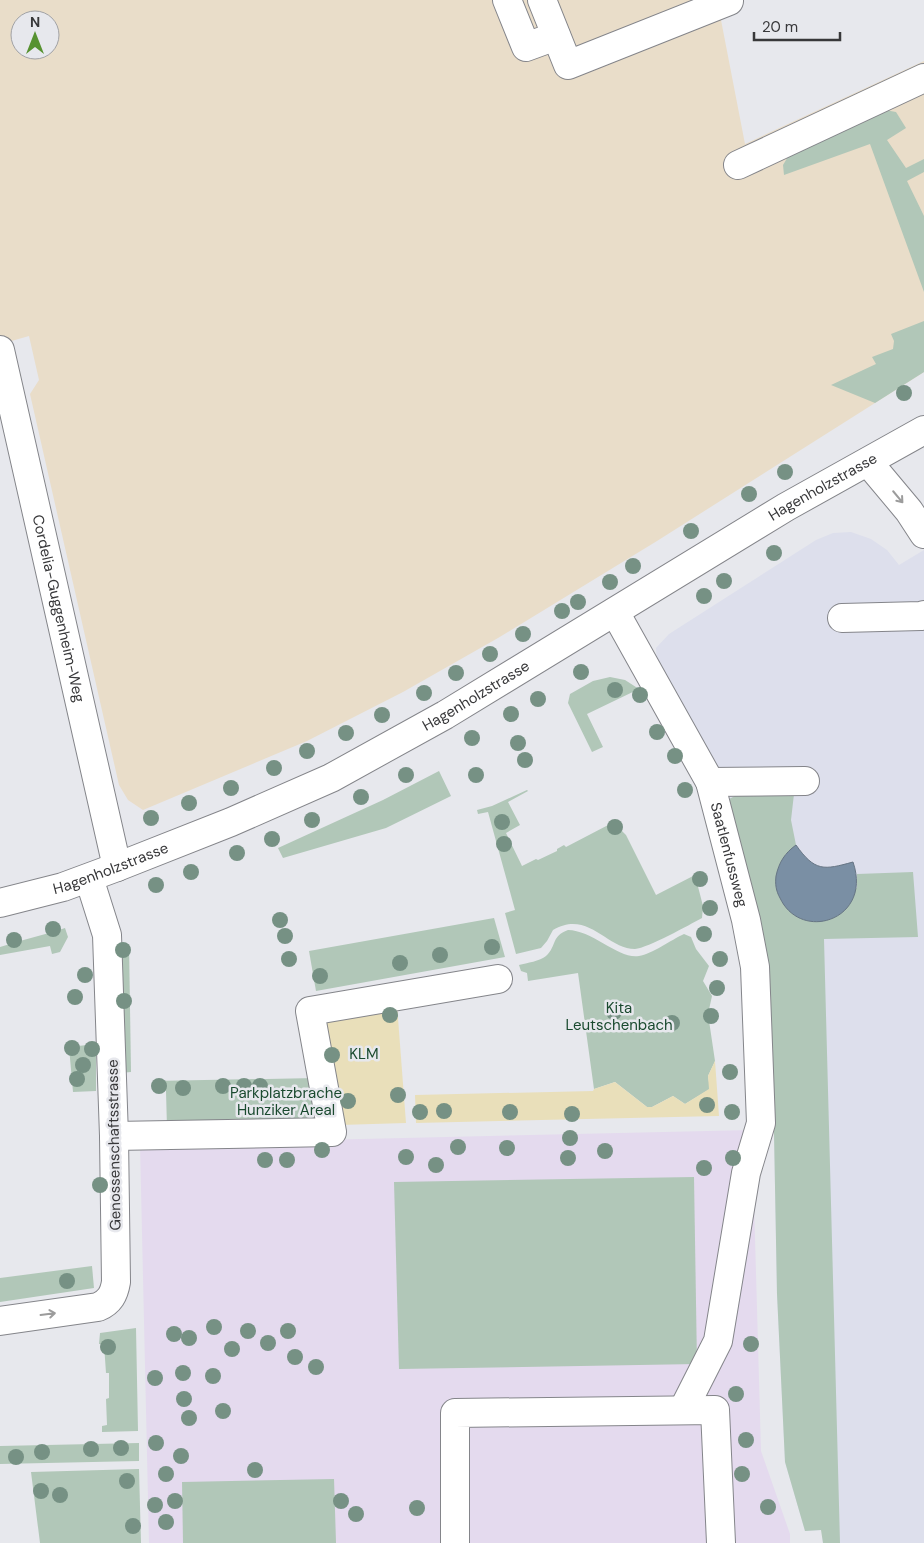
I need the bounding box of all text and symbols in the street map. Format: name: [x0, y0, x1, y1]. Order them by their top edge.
north arrow: [10, 10, 60, 60]
scale bar: [754, 10, 840, 42]
text: N: [30, 13, 40, 31]
text: 20 m: [762, 17, 798, 37]
street label: Hagenholzstrasse: [765, 448, 881, 525]
one-way arrow: [892, 490, 903, 503]
street label: Cordelia-Guggenheim-Weg: [28, 513, 89, 704]
street label: Hagenholzstrasse: [419, 656, 533, 736]
street label: Saatlenfussweg: [706, 800, 752, 909]
street label: Hagenholzstrasse: [51, 838, 171, 899]
park label: Kita Leutschenbach: [565, 998, 673, 1035]
park label: KLM: [349, 1044, 379, 1064]
street label: Genossenschaftsstrasse: [103, 1059, 125, 1231]
park label: Parkplatzbrache Hunziker Areal: [230, 1083, 342, 1120]
one-way arrow: [40, 1309, 56, 1319]

